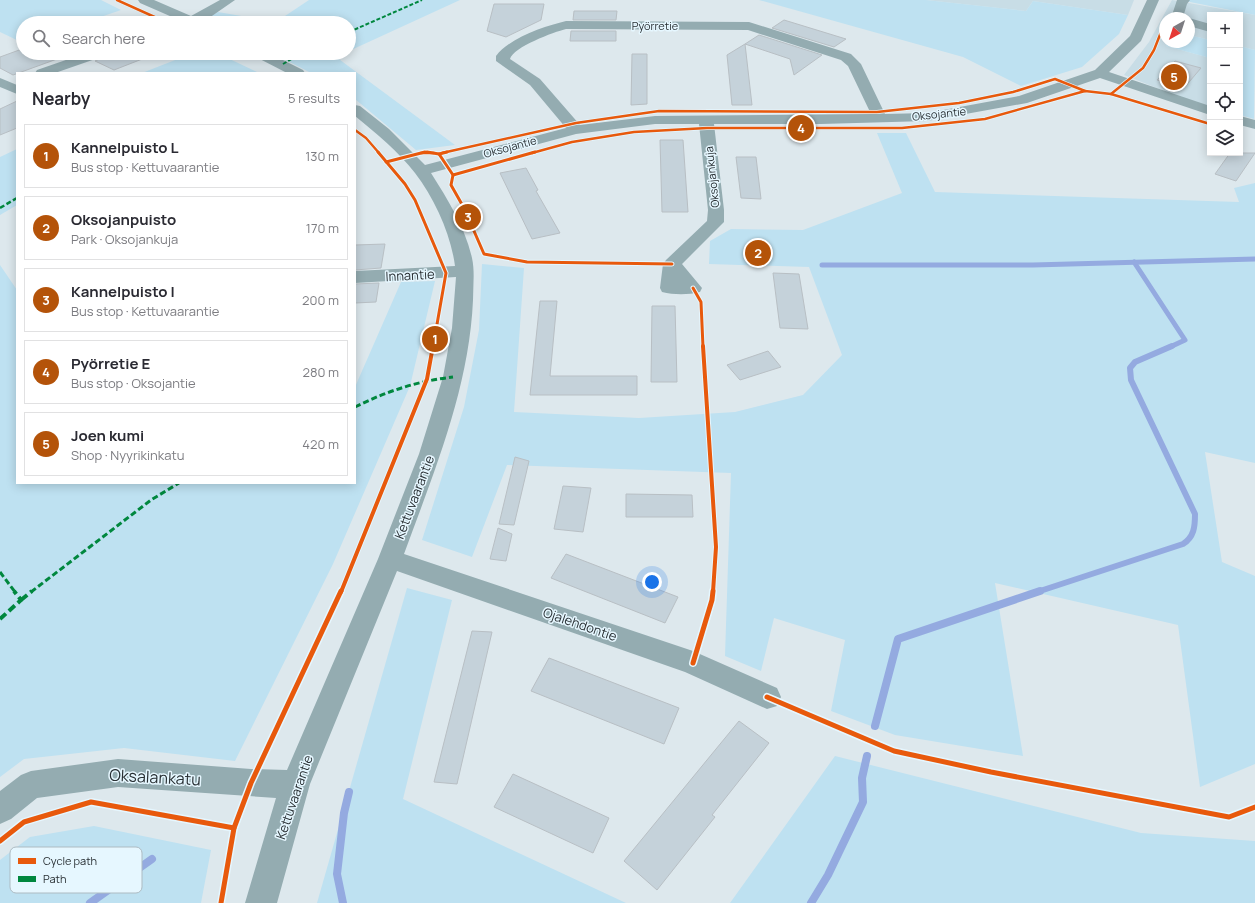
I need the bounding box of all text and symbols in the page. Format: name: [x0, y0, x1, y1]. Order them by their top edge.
north arrow: [1159, 12, 1195, 48]
map controls: [1207, 12, 1243, 156]
button: +: [1207, 12, 1243, 48]
search box: [16, 16, 356, 60]
street label: Pyörretie: [632, 18, 679, 33]
icon: search: [30, 27, 52, 49]
text: Search here: [62, 28, 145, 49]
button: −: [1207, 48, 1243, 84]
pin: 5: [1161, 62, 1187, 92]
button: locate: [1207, 84, 1243, 120]
text: Nearby: [32, 87, 90, 110]
text: 5 results: [288, 89, 340, 107]
street label: Oksojantie: [911, 103, 967, 124]
pin: 4: [788, 113, 814, 143]
button: layers: [1207, 120, 1243, 156]
street label: Oksojantie: [482, 132, 539, 161]
text: Kannelpuisto L: [71, 137, 179, 158]
street label: Oksojankuja: [701, 146, 722, 209]
text: 1: [43, 147, 49, 165]
text: 130 m: [305, 147, 339, 165]
text: Bus stop · Kettuvaarantie: [71, 158, 219, 176]
pin: 3: [455, 202, 481, 232]
text: Oksojanpuisto: [71, 209, 176, 230]
text: 2: [42, 219, 50, 237]
text: 170 m: [306, 219, 339, 237]
text: Park · Oksojankuja: [71, 230, 178, 248]
pin: 2: [745, 238, 771, 268]
street label: Innantie: [385, 265, 435, 285]
text: Kannelpuisto I: [71, 281, 175, 302]
text: 3: [42, 291, 50, 309]
text: 200 m: [302, 291, 339, 309]
text: Bus stop · Kettuvaarantie: [71, 302, 219, 320]
pin: 1: [422, 324, 448, 354]
text: Pyörretie E: [71, 353, 150, 374]
text: 4: [42, 363, 50, 381]
text: 280 m: [302, 363, 339, 381]
text: Bus stop · Oksojantie: [71, 374, 196, 392]
text: Joen kumi: [71, 425, 144, 446]
text: 5: [42, 435, 50, 453]
text: 420 m: [302, 435, 339, 453]
text: Shop · Nyyrikinkatu: [71, 446, 184, 464]
street label: Kettuvaarantie: [390, 452, 438, 541]
your location: [642, 572, 662, 592]
street label: Ojalehdontie: [541, 603, 620, 645]
street label: Kettuvaarantie: [271, 752, 317, 842]
street label: Oksalankatu: [109, 764, 201, 790]
legend: [10, 847, 142, 893]
text: Cycle path: [43, 853, 97, 868]
text: Path: [43, 871, 66, 886]

